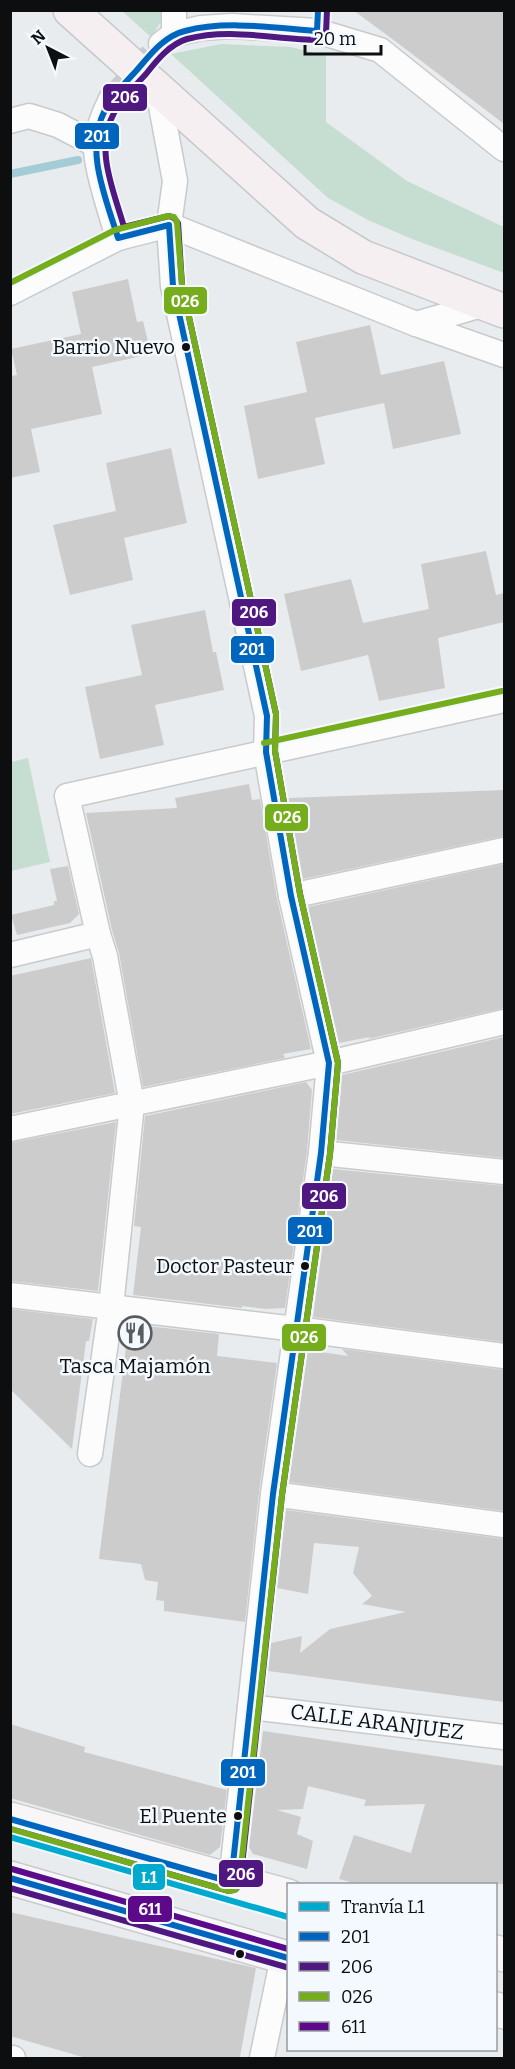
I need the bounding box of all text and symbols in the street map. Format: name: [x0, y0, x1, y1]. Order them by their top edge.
north arrow: [18, 18, 78, 78]
scale bar: [305, 18, 382, 56]
text: N: [27, 26, 49, 48]
text: 20 m: [314, 28, 356, 50]
line badge: 206: [102, 83, 148, 112]
text: 206: [111, 88, 140, 107]
line badge: 201: [74, 122, 120, 150]
text: 201: [84, 127, 110, 146]
line badge: 026: [163, 286, 208, 315]
text: 026: [171, 292, 200, 311]
place label: Barrio Nuevo: [53, 335, 175, 359]
marker: Barrio Nuevo: [180, 341, 192, 353]
line badge: 206: [231, 598, 277, 627]
text: 206: [240, 603, 269, 622]
line badge: 201: [230, 635, 275, 664]
text: 201: [239, 640, 265, 659]
line badge: 026: [264, 803, 309, 832]
text: 026: [273, 808, 302, 827]
line badge: 206: [301, 1182, 347, 1210]
text: 206: [310, 1187, 339, 1206]
line badge: 201: [287, 1216, 333, 1245]
text: 201: [297, 1222, 323, 1241]
place label: Doctor Pasteur: [156, 1254, 294, 1278]
marker: Doctor Pasteur: [299, 1260, 311, 1272]
restaurant icon: Tasca Majamón: [117, 1315, 153, 1351]
line badge: 026: [281, 1323, 327, 1352]
text: 026: [290, 1328, 319, 1347]
place label: Tasca Majamón: [59, 1353, 211, 1379]
street label: CALLE ARANJUEZ: [289, 1698, 465, 1746]
line badge: 201: [220, 1758, 266, 1787]
text: 201: [230, 1763, 256, 1782]
place label: El Puente: [139, 1804, 227, 1828]
marker: El Puente: [232, 1810, 244, 1822]
line badge: 206: [218, 1859, 264, 1888]
line badge: L1: [132, 1863, 166, 1891]
text: 206: [227, 1865, 256, 1884]
text: L1: [141, 1868, 157, 1887]
legend: [287, 1883, 497, 2051]
line badge: 611: [127, 1895, 173, 1923]
text: Tranvía L1: [341, 1896, 425, 1918]
text: 611: [138, 1900, 162, 1919]
text: 201: [341, 1926, 370, 1948]
unlabelled marker: [234, 1948, 246, 1960]
text: 206: [341, 1956, 373, 1978]
text: 026: [341, 1986, 373, 2008]
text: 611: [341, 2016, 367, 2038]

